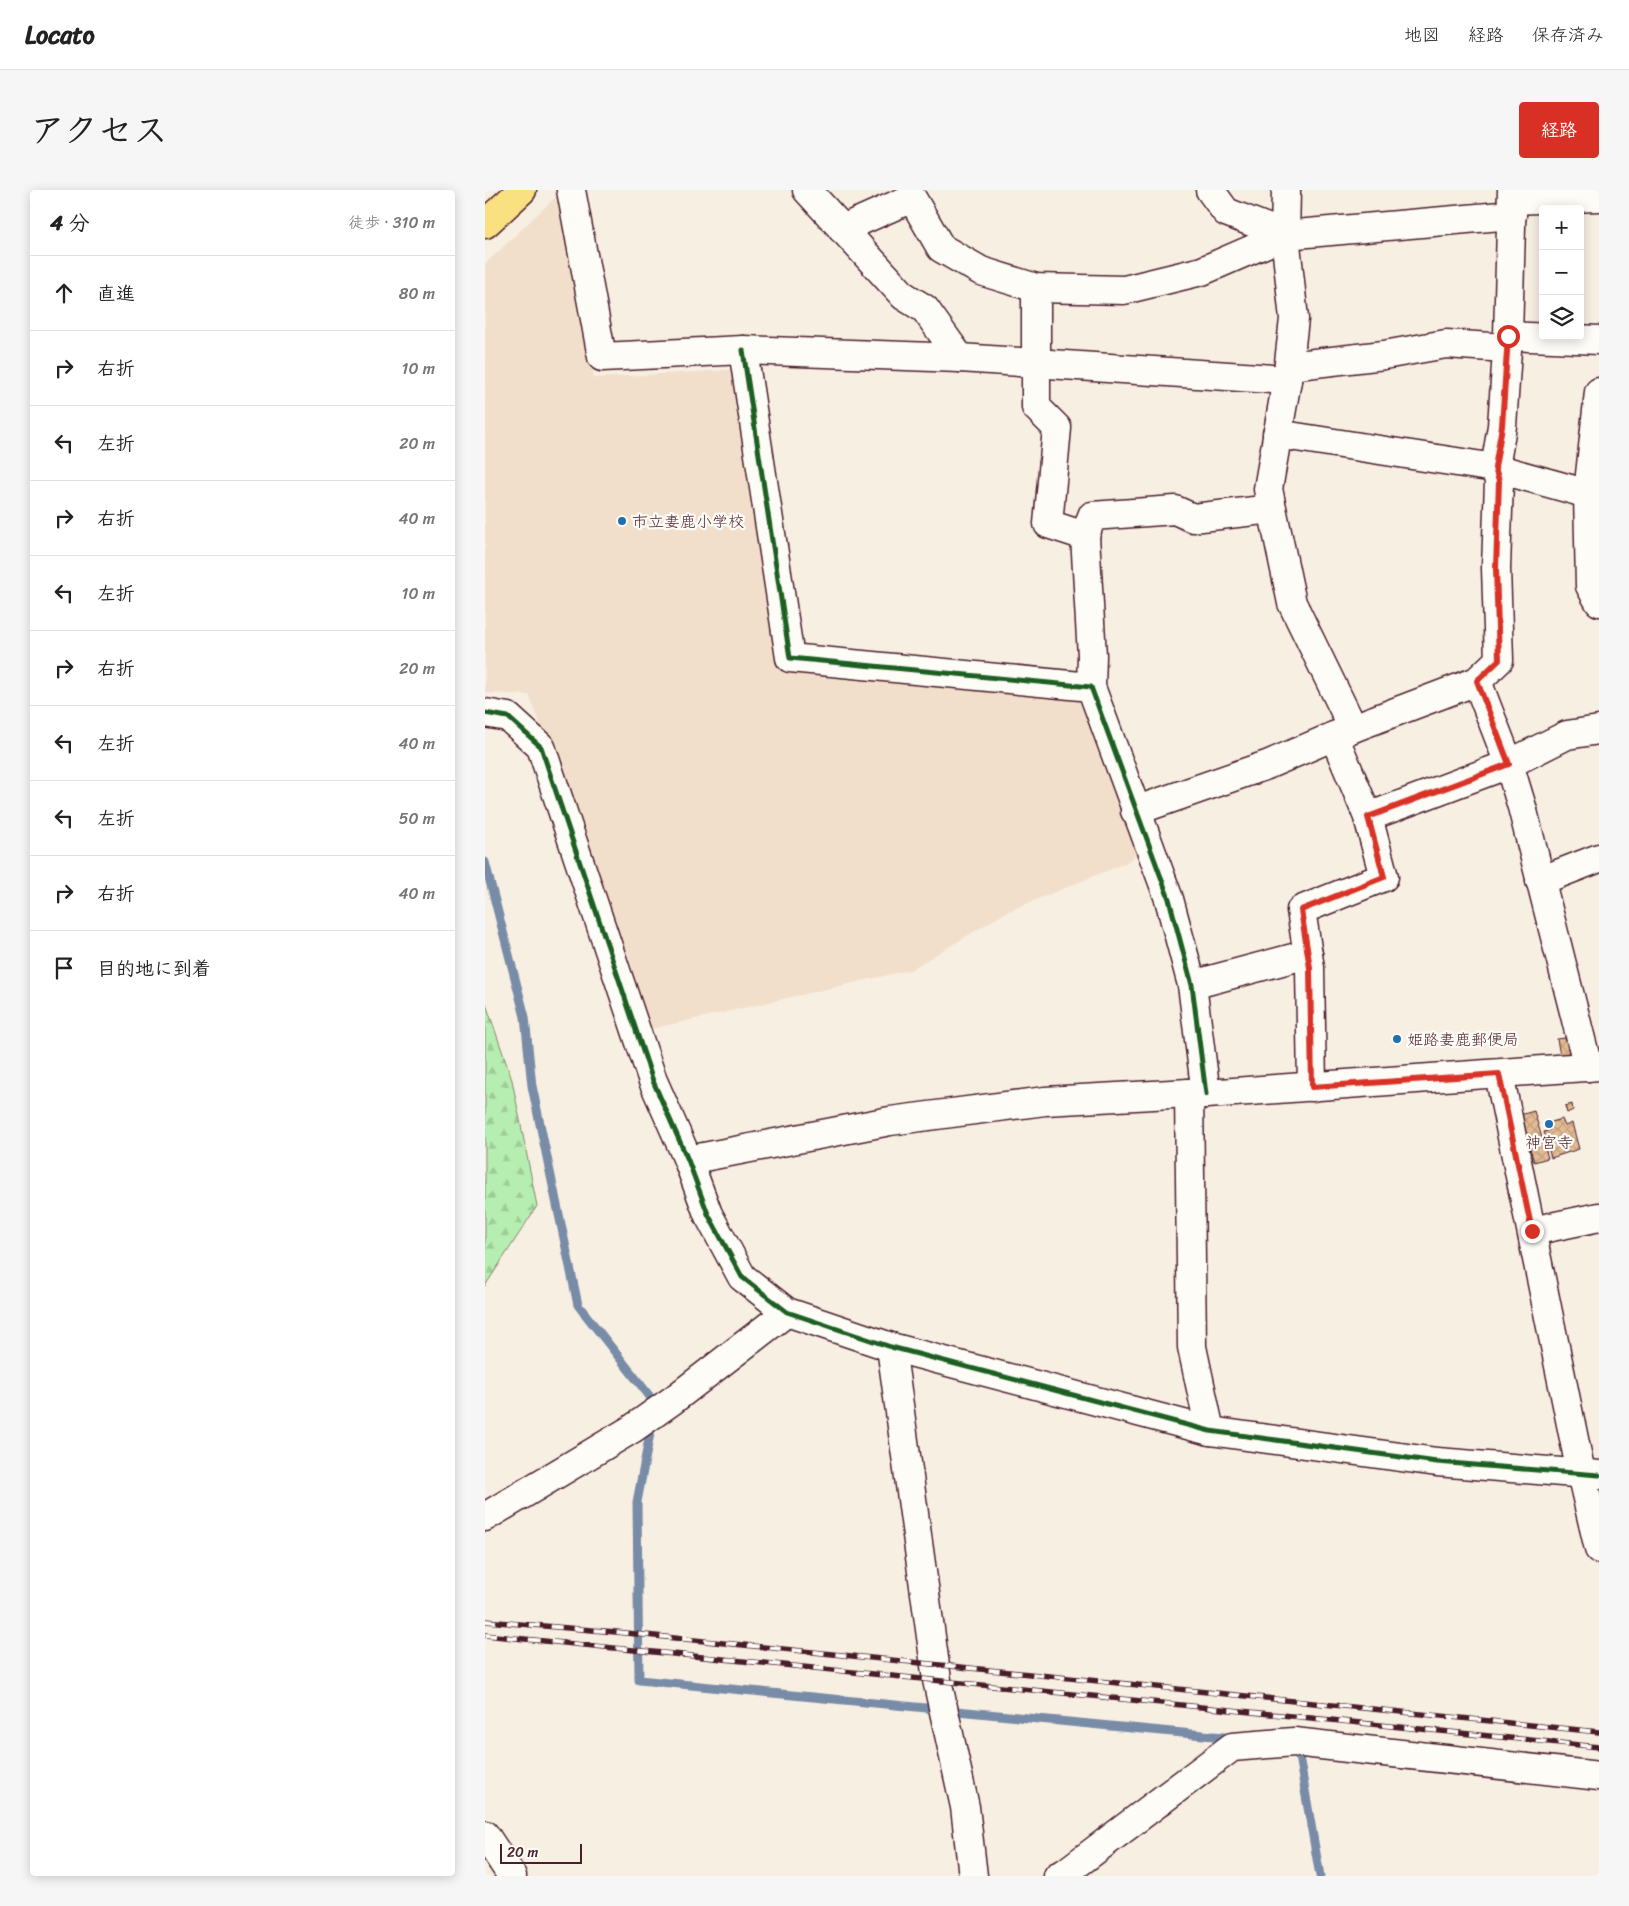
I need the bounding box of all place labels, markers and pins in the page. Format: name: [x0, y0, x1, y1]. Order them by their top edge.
place label: 市立妻鹿小学校: [632, 507, 744, 536]
marker: 市立妻鹿小学校: [616, 515, 628, 527]
place label: 姫路妻鹿郵便局: [1407, 1025, 1519, 1054]
marker: 姫路妻鹿郵便局: [1391, 1033, 1403, 1045]
marker: 神宮寺: [1543, 1118, 1555, 1130]
place label: 神宮寺: [1525, 1128, 1573, 1157]

